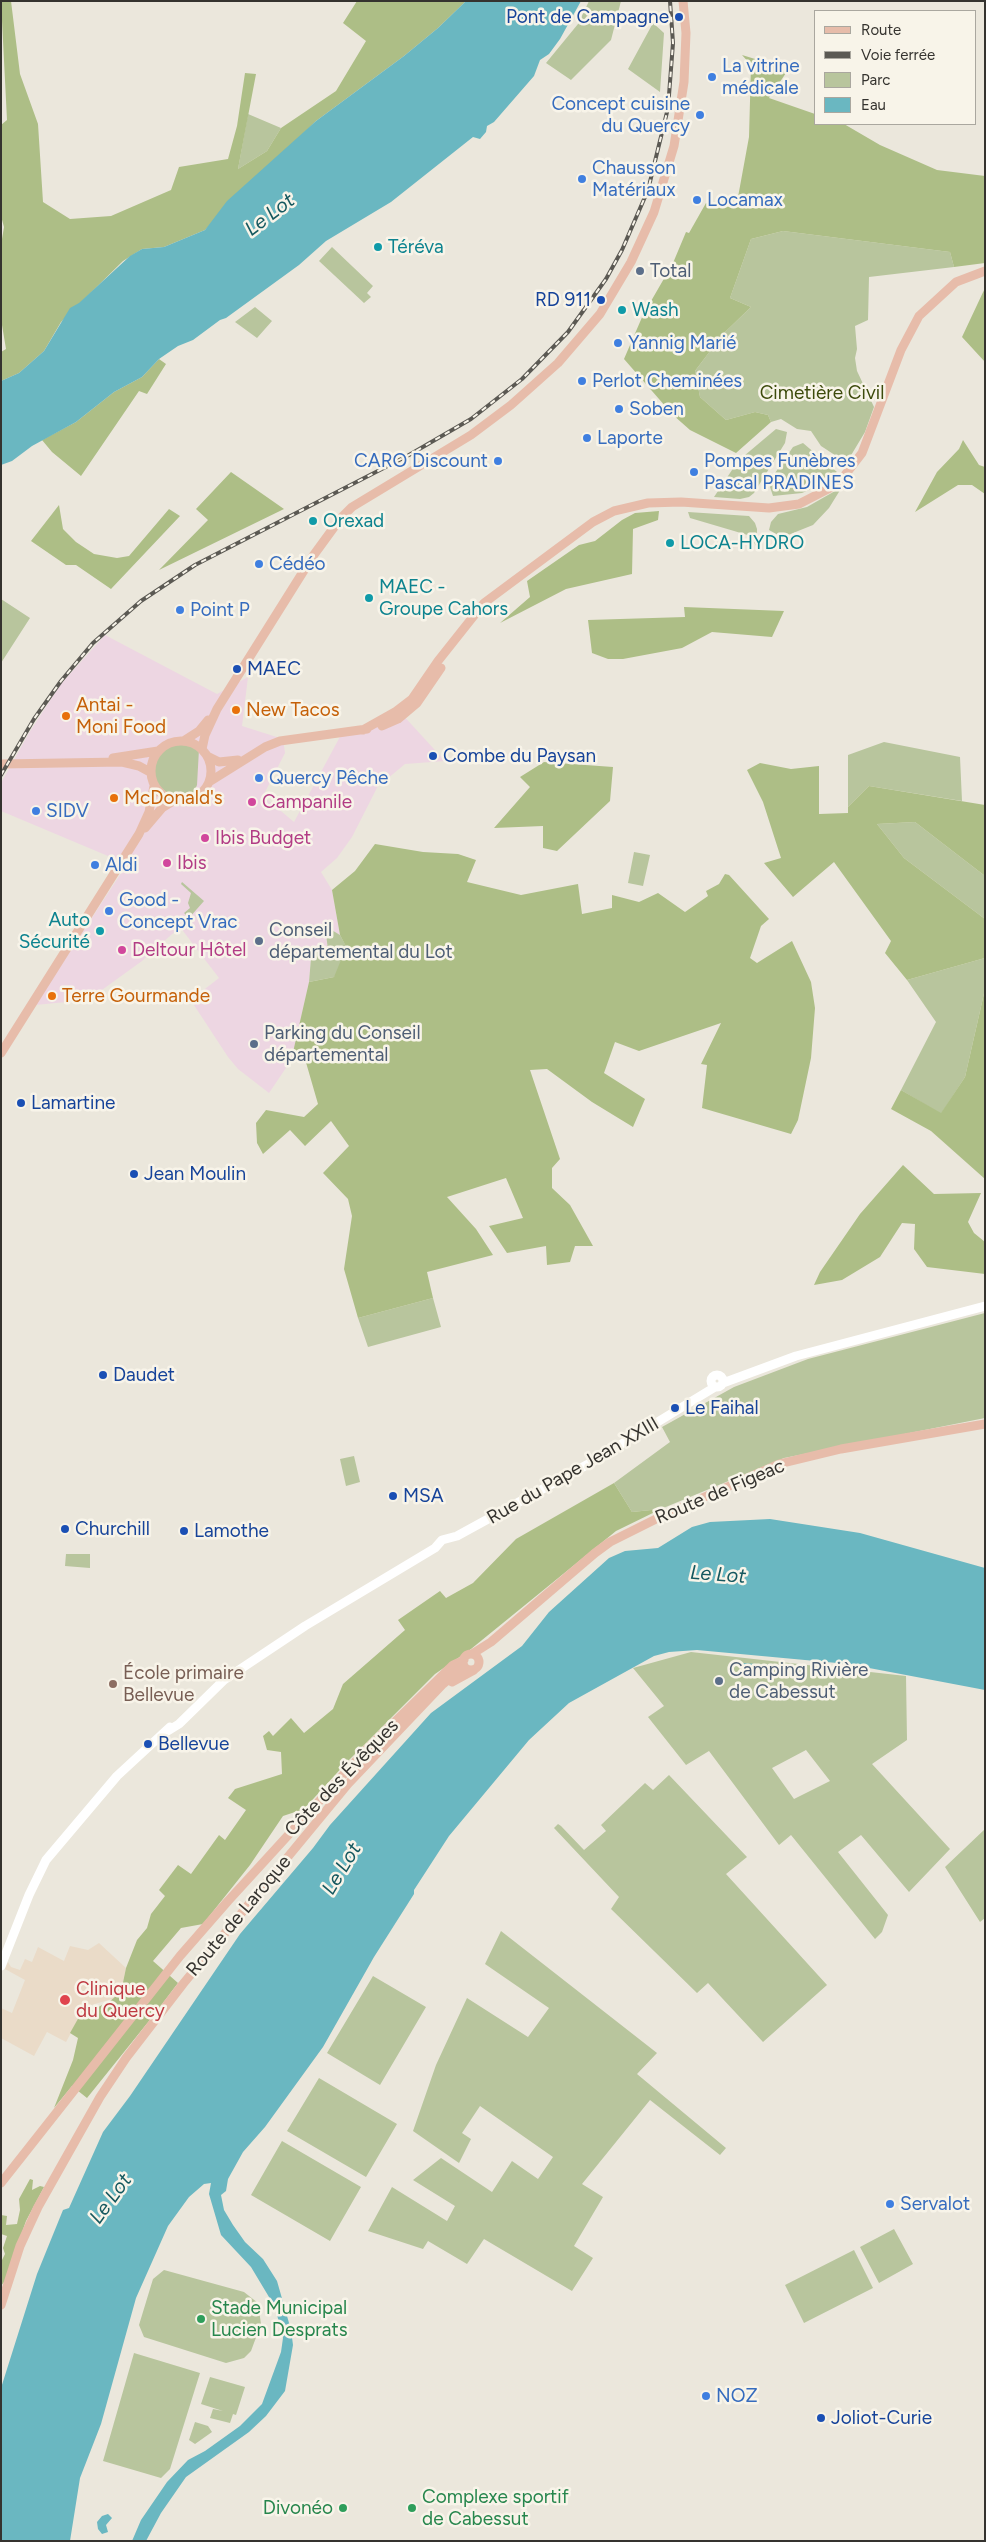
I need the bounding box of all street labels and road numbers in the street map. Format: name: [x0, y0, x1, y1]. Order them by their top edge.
street label: Rue du Pape Jean XXIII: [483, 1412, 663, 1530]
street label: Route de Figeac: [652, 1455, 788, 1529]
street label: Côte des Évêques: [280, 1715, 404, 1841]
street label: Route de Laroque: [182, 1851, 296, 1981]

